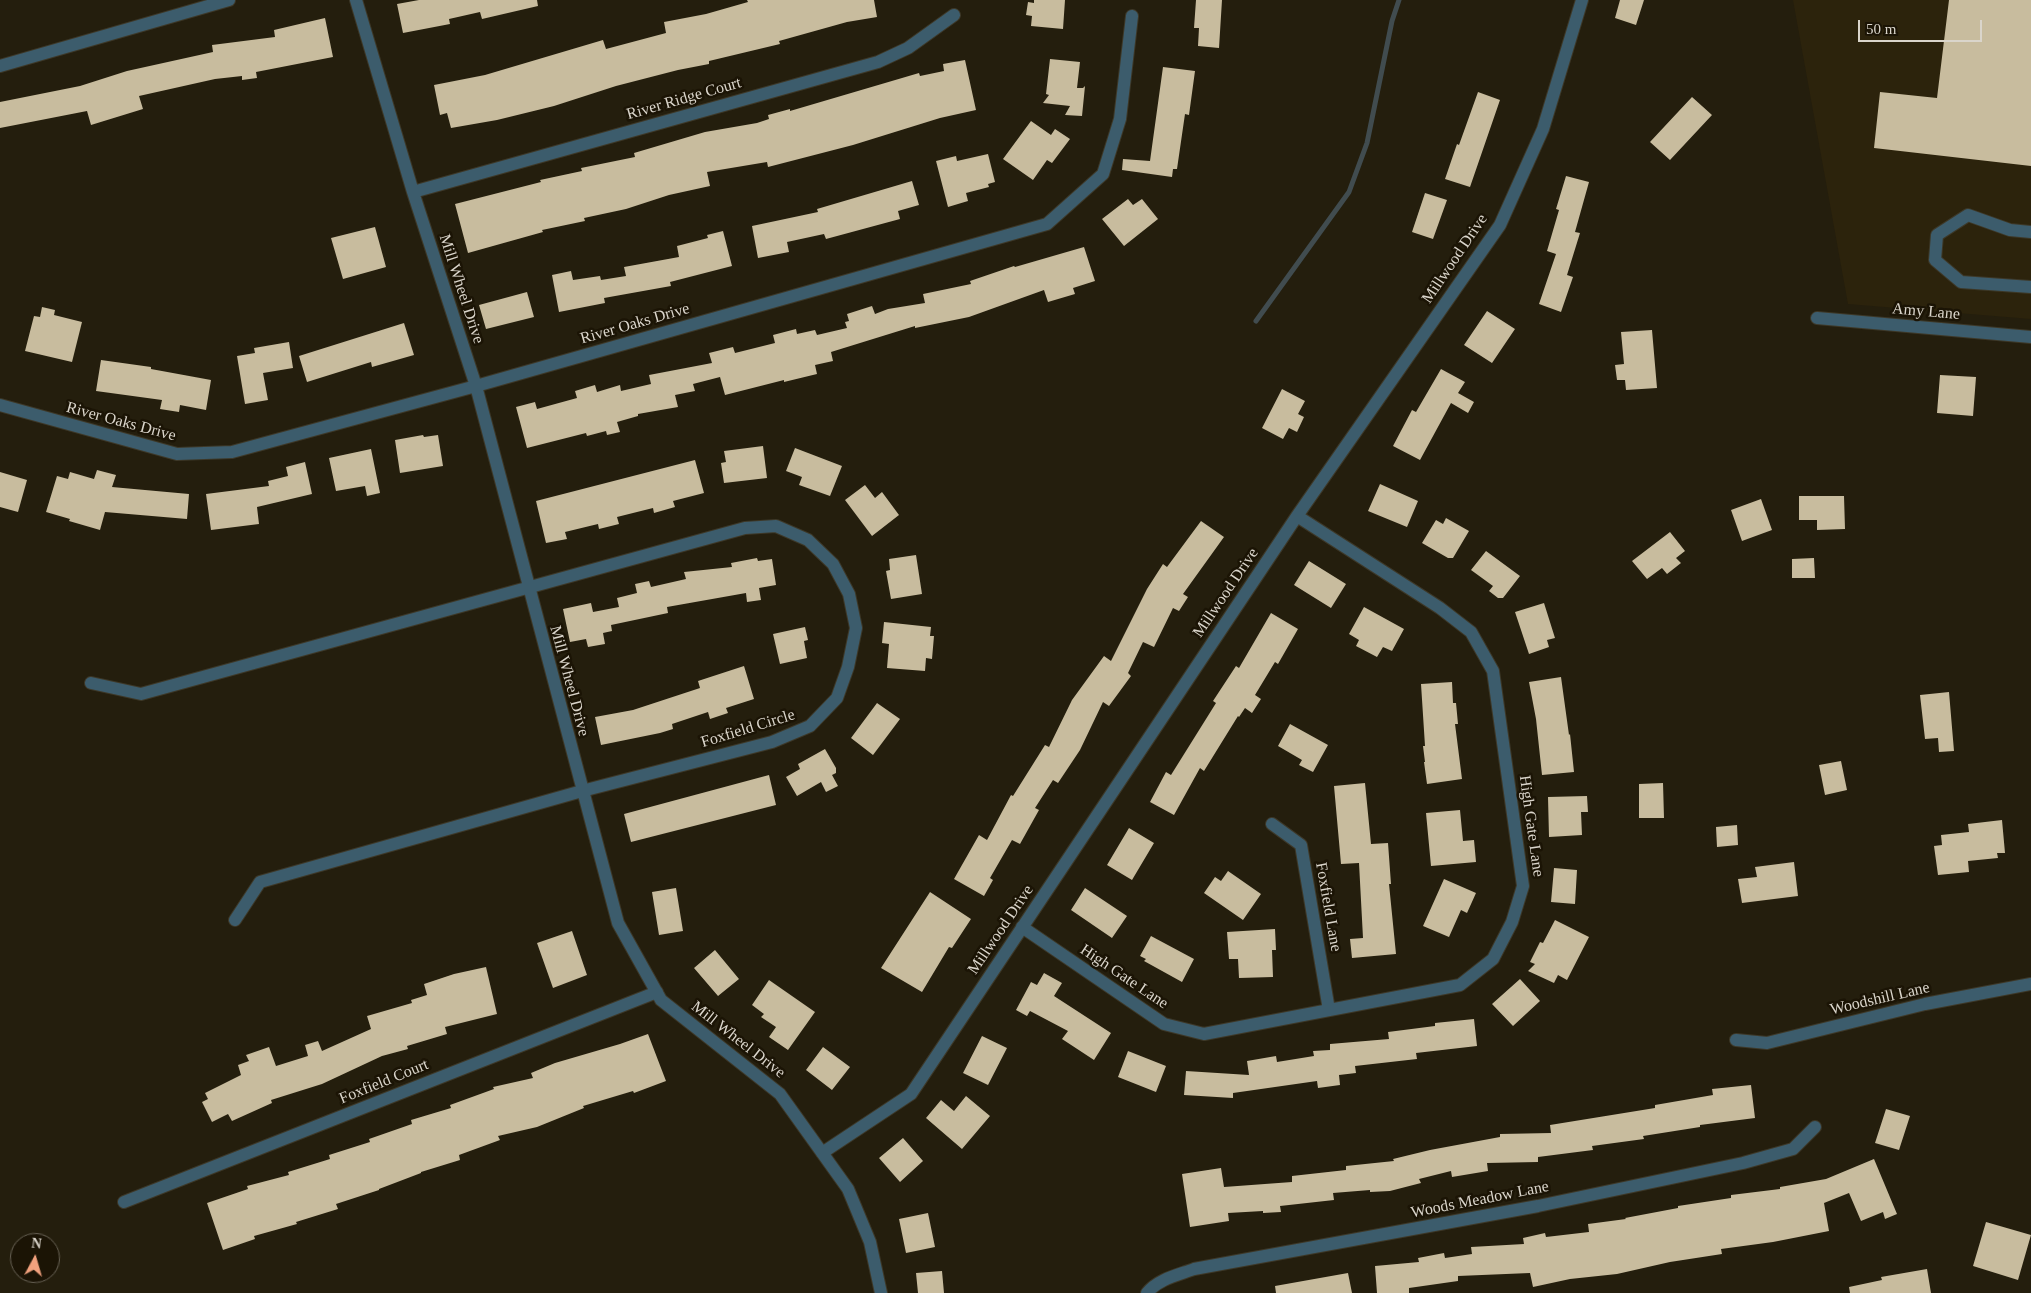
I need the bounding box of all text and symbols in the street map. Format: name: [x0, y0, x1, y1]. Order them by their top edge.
scale bar: [1861, 10, 1985, 42]
text: 50 m: [1866, 21, 1896, 37]
street label: River Ridge Court: [625, 73, 743, 125]
street label: Millwood Drive: [1418, 211, 1492, 307]
street label: Mill Wheel Drive: [434, 232, 488, 346]
street label: River Oaks Drive: [578, 299, 692, 349]
street label: Amy Lane: [1891, 299, 1961, 325]
street label: River Oaks Drive: [64, 398, 178, 446]
street label: Millwood Drive: [1189, 545, 1263, 641]
street label: Mill Wheel Drive: [545, 624, 593, 738]
street label: Foxfield Circle: [699, 706, 797, 752]
street label: High Gate Lane: [1514, 774, 1548, 878]
street label: Foxfield Lane: [1311, 861, 1345, 953]
street label: Millwood Drive: [964, 882, 1038, 978]
street label: High Gate Lane: [1076, 940, 1172, 1014]
street label: Woodshill Lane: [1828, 978, 1932, 1020]
street label: Mill Wheel Drive: [687, 997, 789, 1083]
street label: Foxfield Court: [337, 1055, 431, 1109]
street label: Woods Meadow Lane: [1409, 1177, 1551, 1223]
north arrow: [10, 1233, 60, 1283]
text: N: [31, 1236, 42, 1252]

